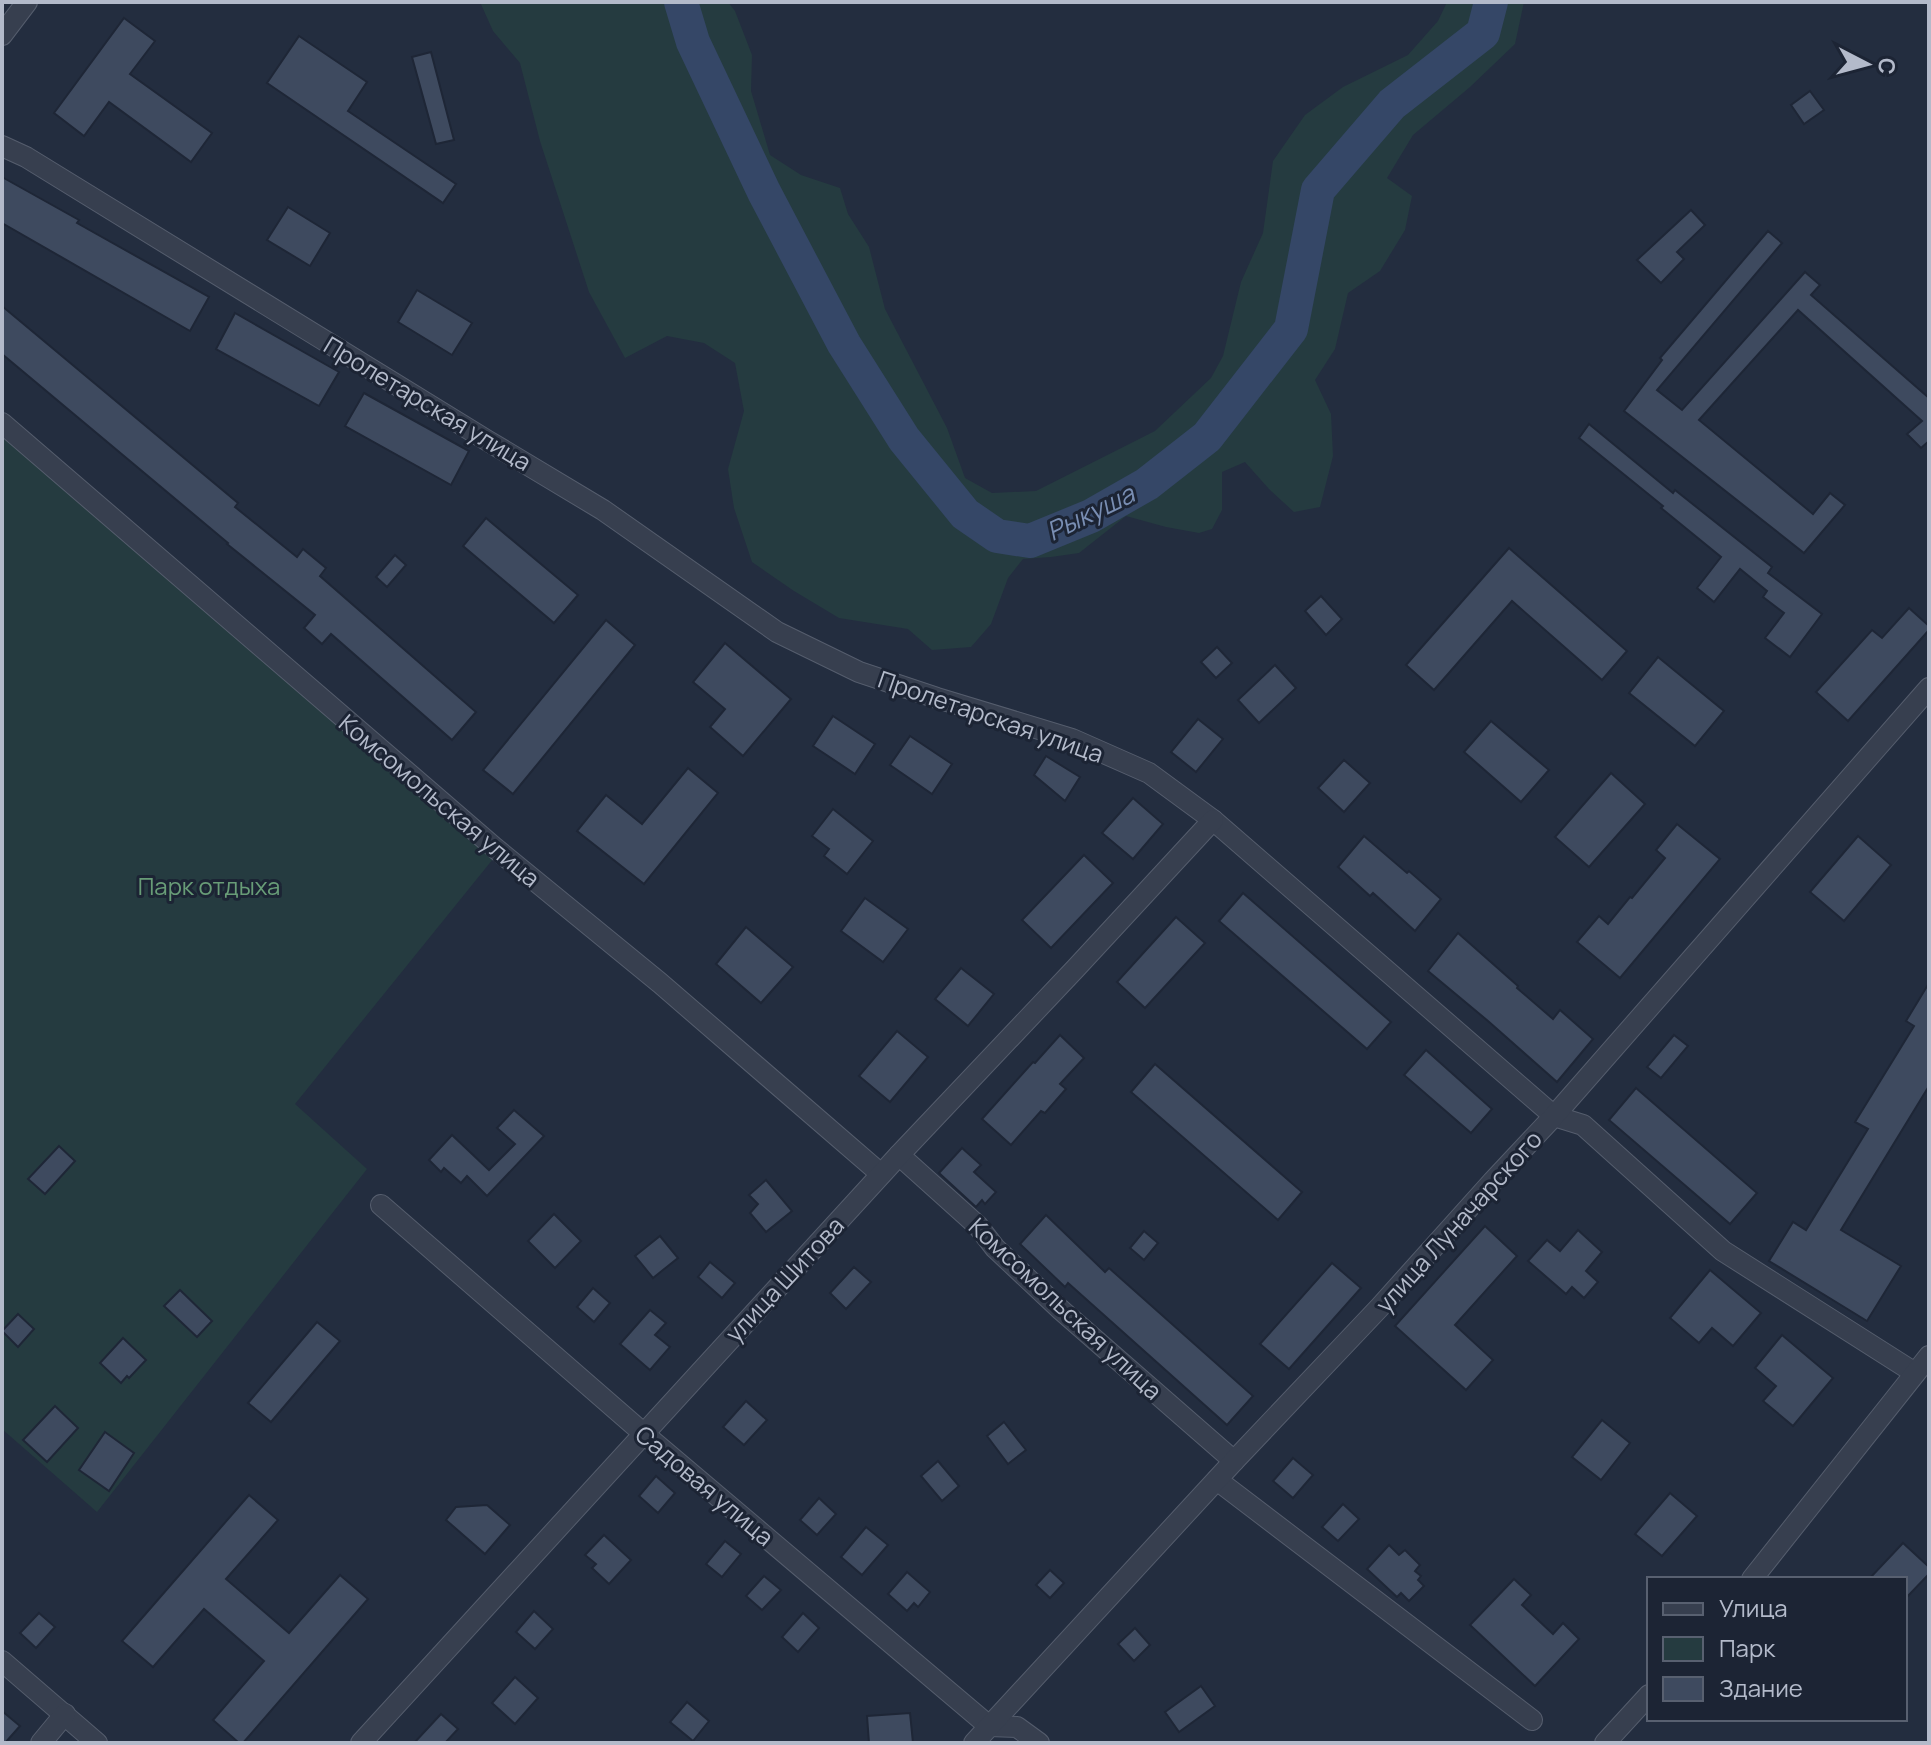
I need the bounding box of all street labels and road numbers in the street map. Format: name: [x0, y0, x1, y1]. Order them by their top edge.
street label: Пролетарская улица: [318, 328, 538, 478]
street label: Пролетарская улица: [874, 662, 1108, 770]
street label: Комсомольская улица: [332, 706, 548, 894]
street label: улица Луначарского: [1367, 1123, 1549, 1319]
street label: улица Шитова: [717, 1209, 851, 1349]
street label: Комсомольская улица: [962, 1210, 1170, 1406]
street label: Садовая улица: [629, 1417, 781, 1553]

